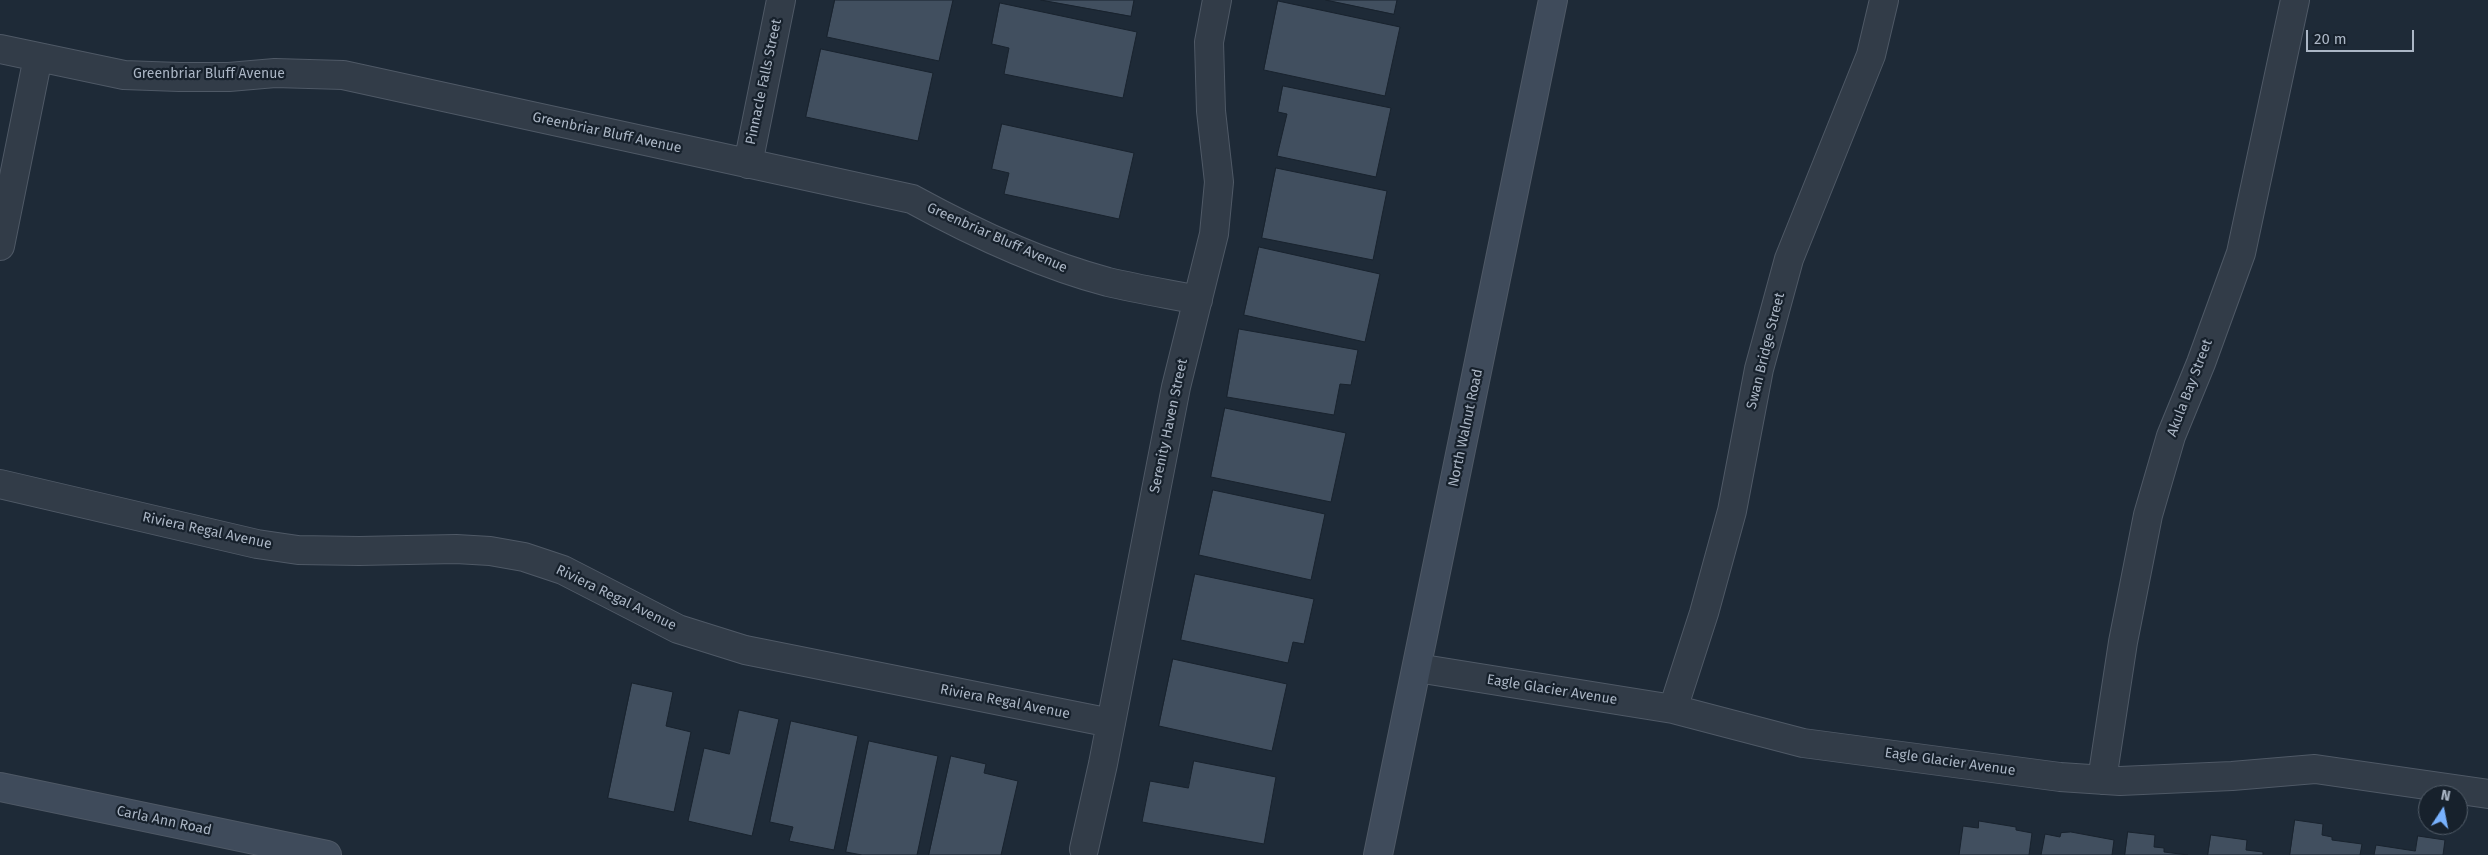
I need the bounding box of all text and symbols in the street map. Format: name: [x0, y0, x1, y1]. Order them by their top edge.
street label: Pinnacle Falls Street: [742, 18, 786, 146]
scale bar: [2308, 20, 2416, 52]
text: 20 m: [2314, 30, 2347, 48]
street label: Greenbriar Bluff Avenue: [133, 66, 285, 82]
street label: Greenbriar Bluff Avenue: [531, 109, 683, 157]
street label: Greenbriar Bluff Avenue: [924, 199, 1070, 277]
street label: Swan Bridge Street: [1743, 291, 1789, 411]
street label: Akula Bay Street: [2164, 337, 2216, 439]
street label: Serenity Haven Street: [1147, 357, 1191, 495]
street label: North Walnut Road: [1445, 367, 1487, 489]
street label: Riviera Regal Avenue: [141, 509, 273, 553]
street label: Riviera Regal Avenue: [553, 562, 679, 634]
street label: Eagle Glacier Avenue: [1486, 671, 1618, 709]
street label: Riviera Regal Avenue: [939, 681, 1071, 723]
street label: Eagle Glacier Avenue: [1884, 745, 2016, 779]
north arrow: [2418, 785, 2468, 835]
text: N: [2440, 787, 2452, 805]
street label: Carla Ann Road: [115, 803, 213, 839]

